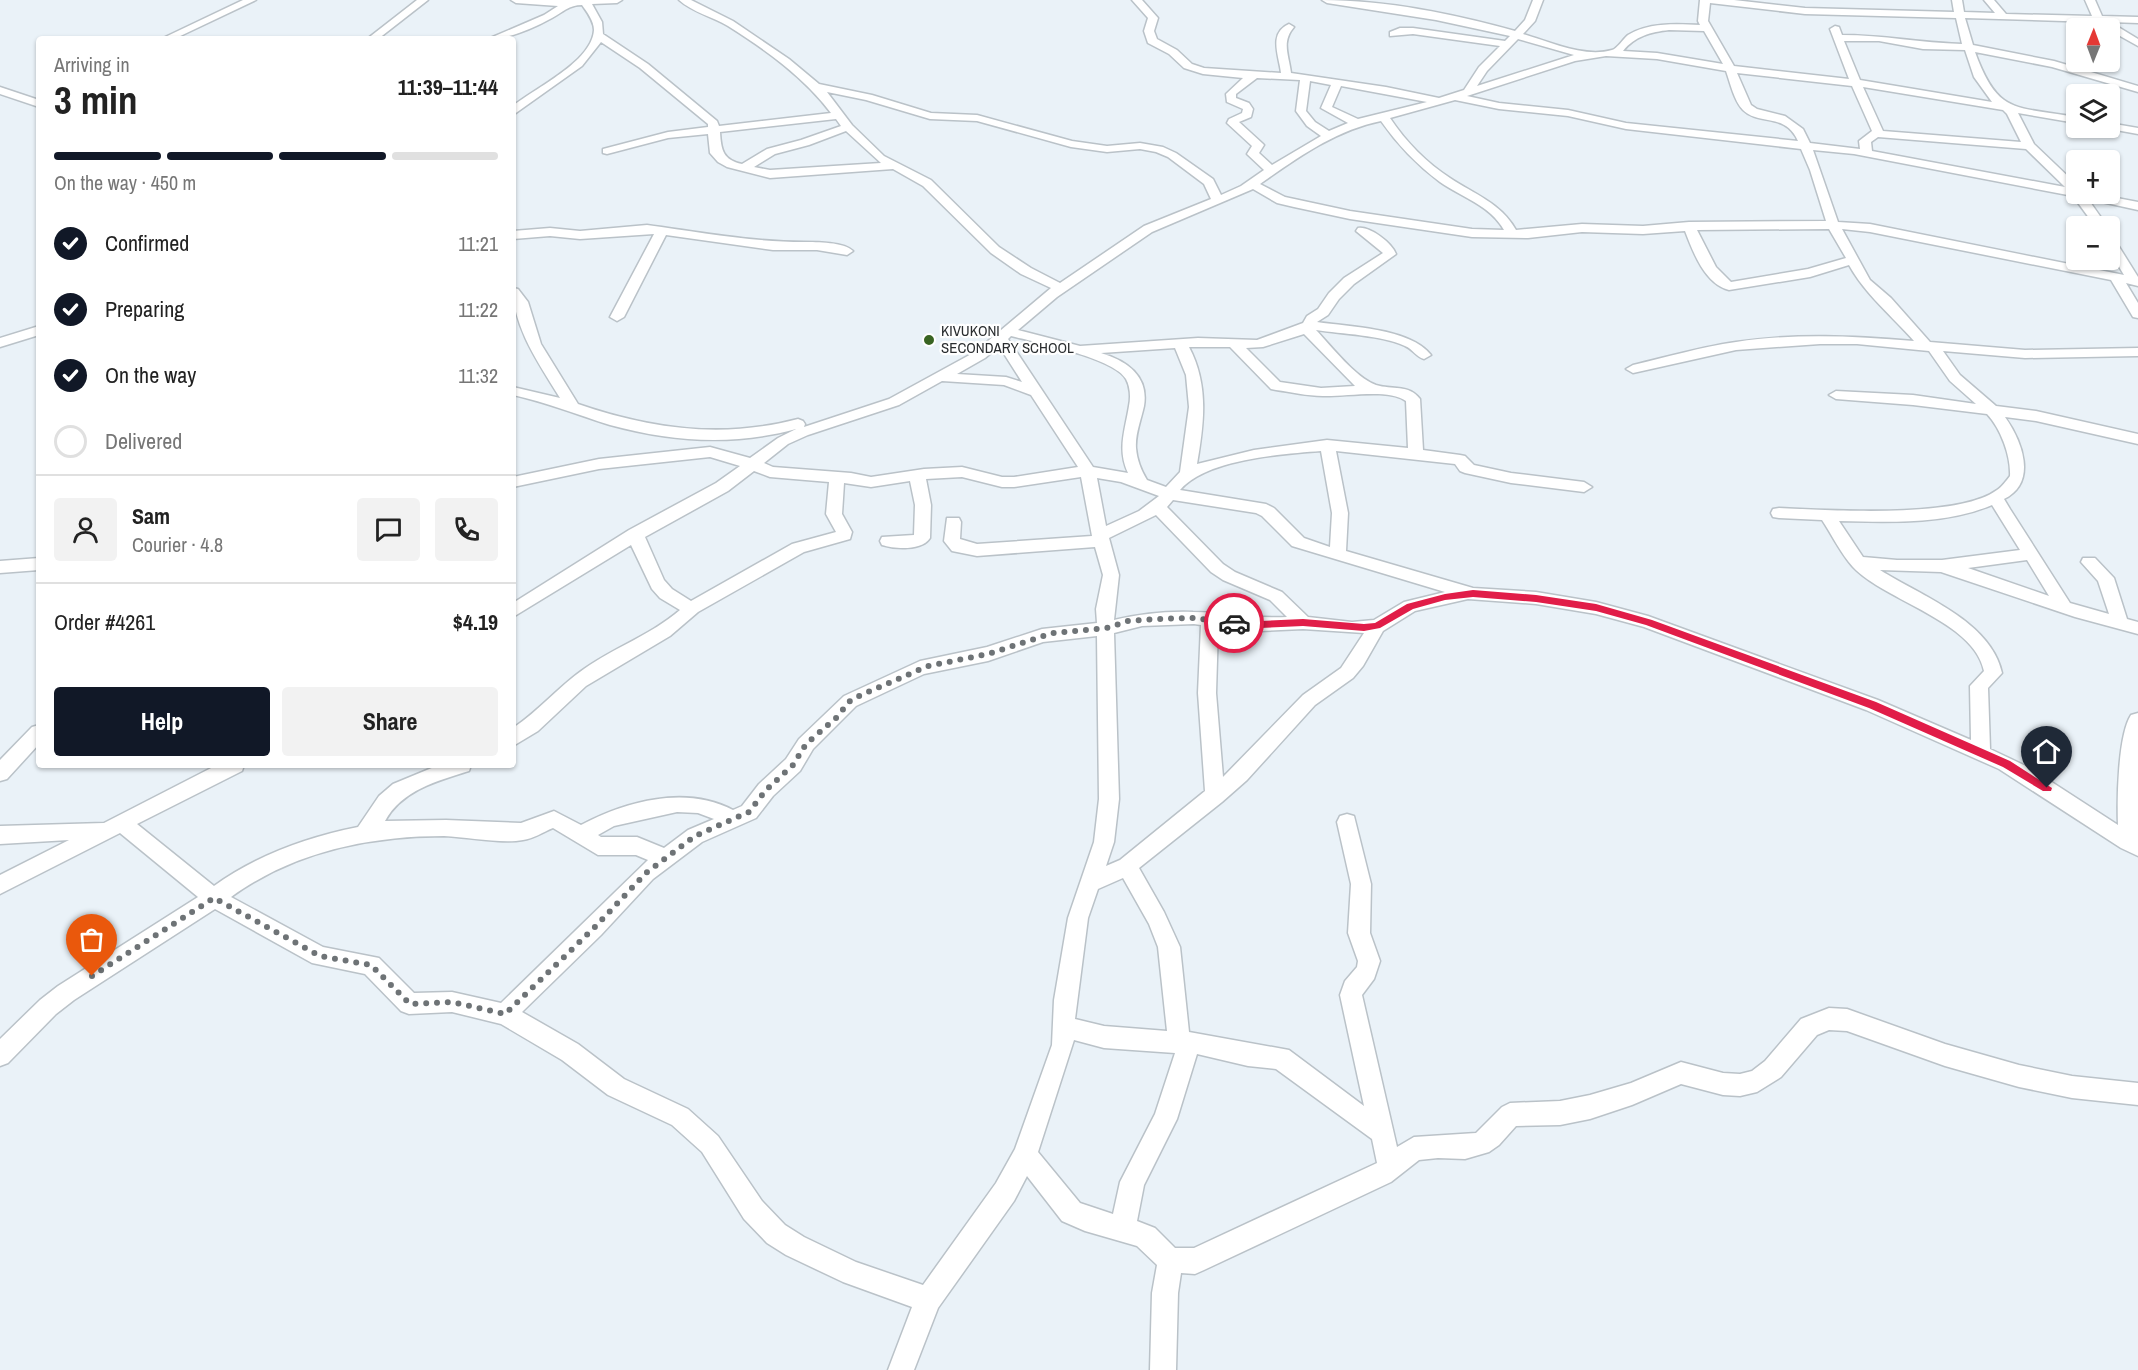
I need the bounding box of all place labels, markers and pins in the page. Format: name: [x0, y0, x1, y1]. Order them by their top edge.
place label: KIVUKONI SECONDARY SCHOOL: [941, 320, 1074, 358]
marker: KIVUKONI SECONDARY SCHOOL: [922, 333, 936, 347]
pin: [2021, 726, 2072, 788]
pin: [66, 914, 117, 976]

